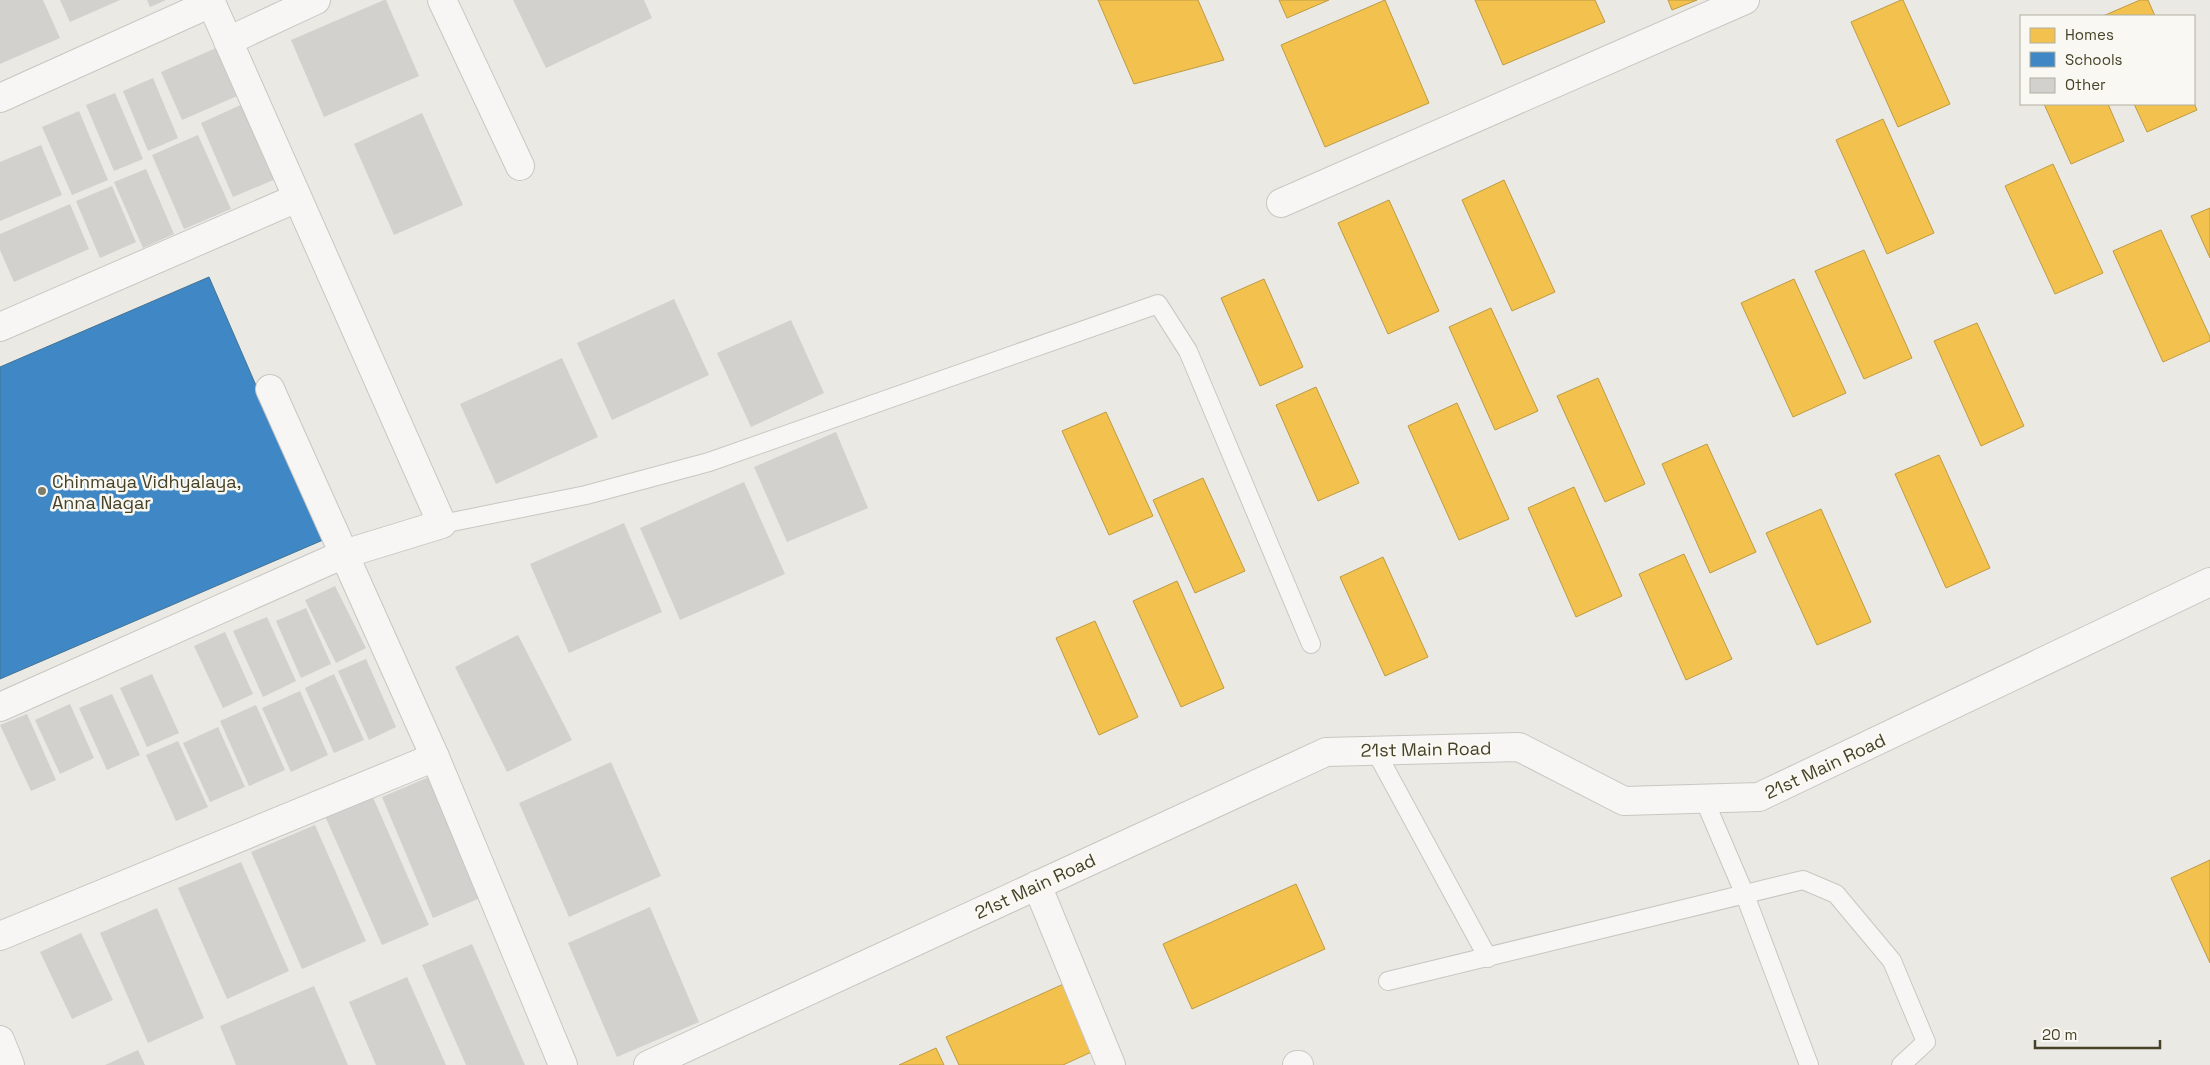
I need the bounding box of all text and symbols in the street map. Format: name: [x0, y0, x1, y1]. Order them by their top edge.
legend: [2020, 15, 2195, 105]
text: Homes: [2065, 25, 2114, 44]
text: Schools: [2065, 50, 2123, 69]
text: Other: [2065, 75, 2106, 94]
place label: Chinmaya Vidhyalaya, Anna Nagar: [52, 470, 241, 514]
marker: Chinmaya Vidhyalaya, Anna Nagar: [36, 485, 48, 497]
street label: 21st Main Road: [1761, 728, 1889, 804]
street label: 21st Main Road: [1360, 736, 1492, 762]
street label: 21st Main Road: [971, 848, 1099, 924]
scale bar: [2035, 1018, 2160, 1050]
text: 20 m: [2042, 1025, 2077, 1044]

